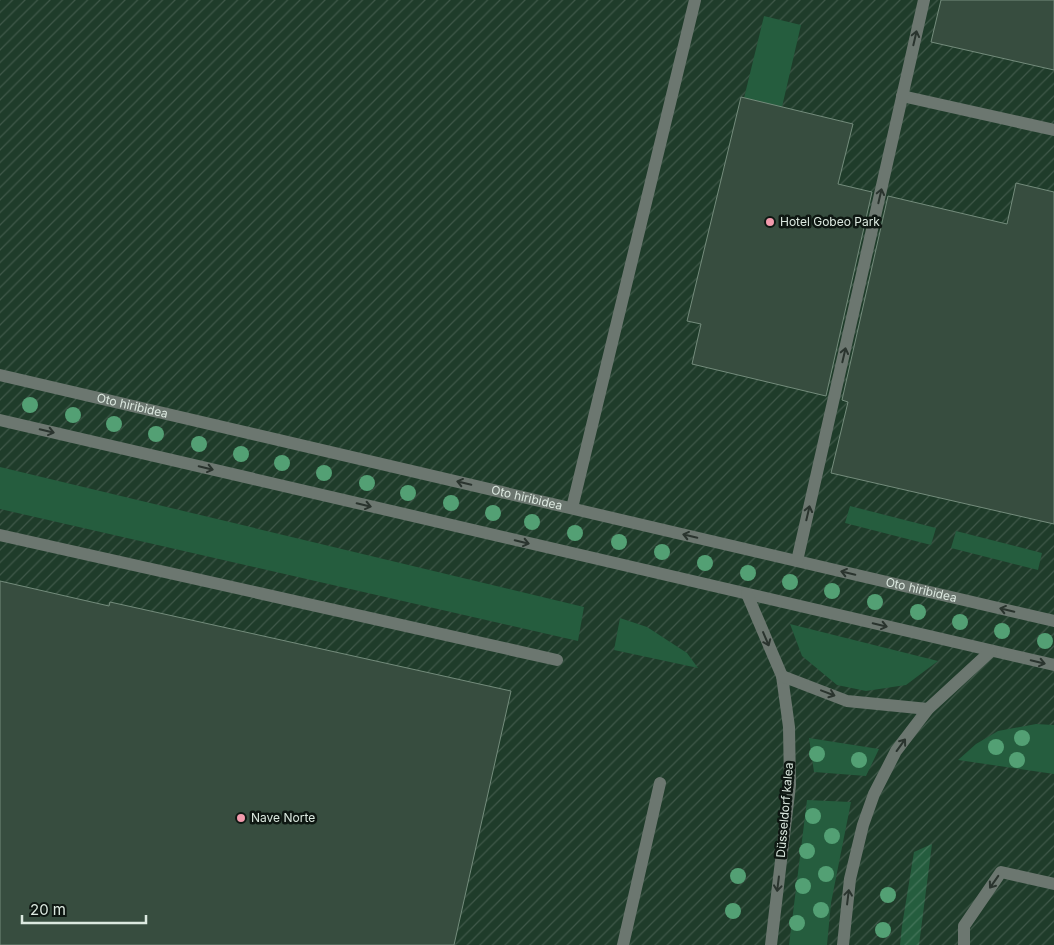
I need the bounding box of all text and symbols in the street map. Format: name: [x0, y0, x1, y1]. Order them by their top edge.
one-way arrow: [911, 30, 920, 46]
one-way arrow: [875, 189, 885, 205]
place label: Hotel Gobeo Park: [780, 214, 880, 229]
marker: Hotel Gobeo Park: [764, 216, 776, 228]
one-way arrow: [840, 347, 849, 363]
street label: Oto hiribidea: [95, 390, 170, 421]
one-way arrow: [39, 427, 55, 436]
one-way arrow: [197, 464, 213, 473]
one-way arrow: [456, 478, 472, 487]
street label: Oto hiribidea: [490, 482, 564, 513]
one-way arrow: [356, 501, 372, 510]
one-way arrow: [804, 506, 813, 522]
one-way arrow: [683, 531, 699, 540]
one-way arrow: [514, 538, 530, 547]
one-way arrow: [841, 568, 857, 577]
street label: Oto hiribidea: [884, 574, 958, 605]
one-way arrow: [999, 605, 1015, 614]
one-way arrow: [871, 621, 887, 630]
one-way arrow: [762, 631, 772, 646]
one-way arrow: [1030, 658, 1046, 667]
one-way arrow: [820, 690, 835, 699]
one-way arrow: [896, 738, 906, 752]
street label: Düsseldorf kalea: [773, 762, 796, 858]
place label: Nave Norte: [251, 810, 315, 825]
marker: Nave Norte: [235, 812, 247, 824]
one-way arrow: [989, 875, 999, 889]
one-way arrow: [773, 876, 783, 892]
one-way arrow: [843, 889, 853, 905]
scale bar: [22, 892, 146, 924]
text: 20 m: [30, 900, 66, 919]

